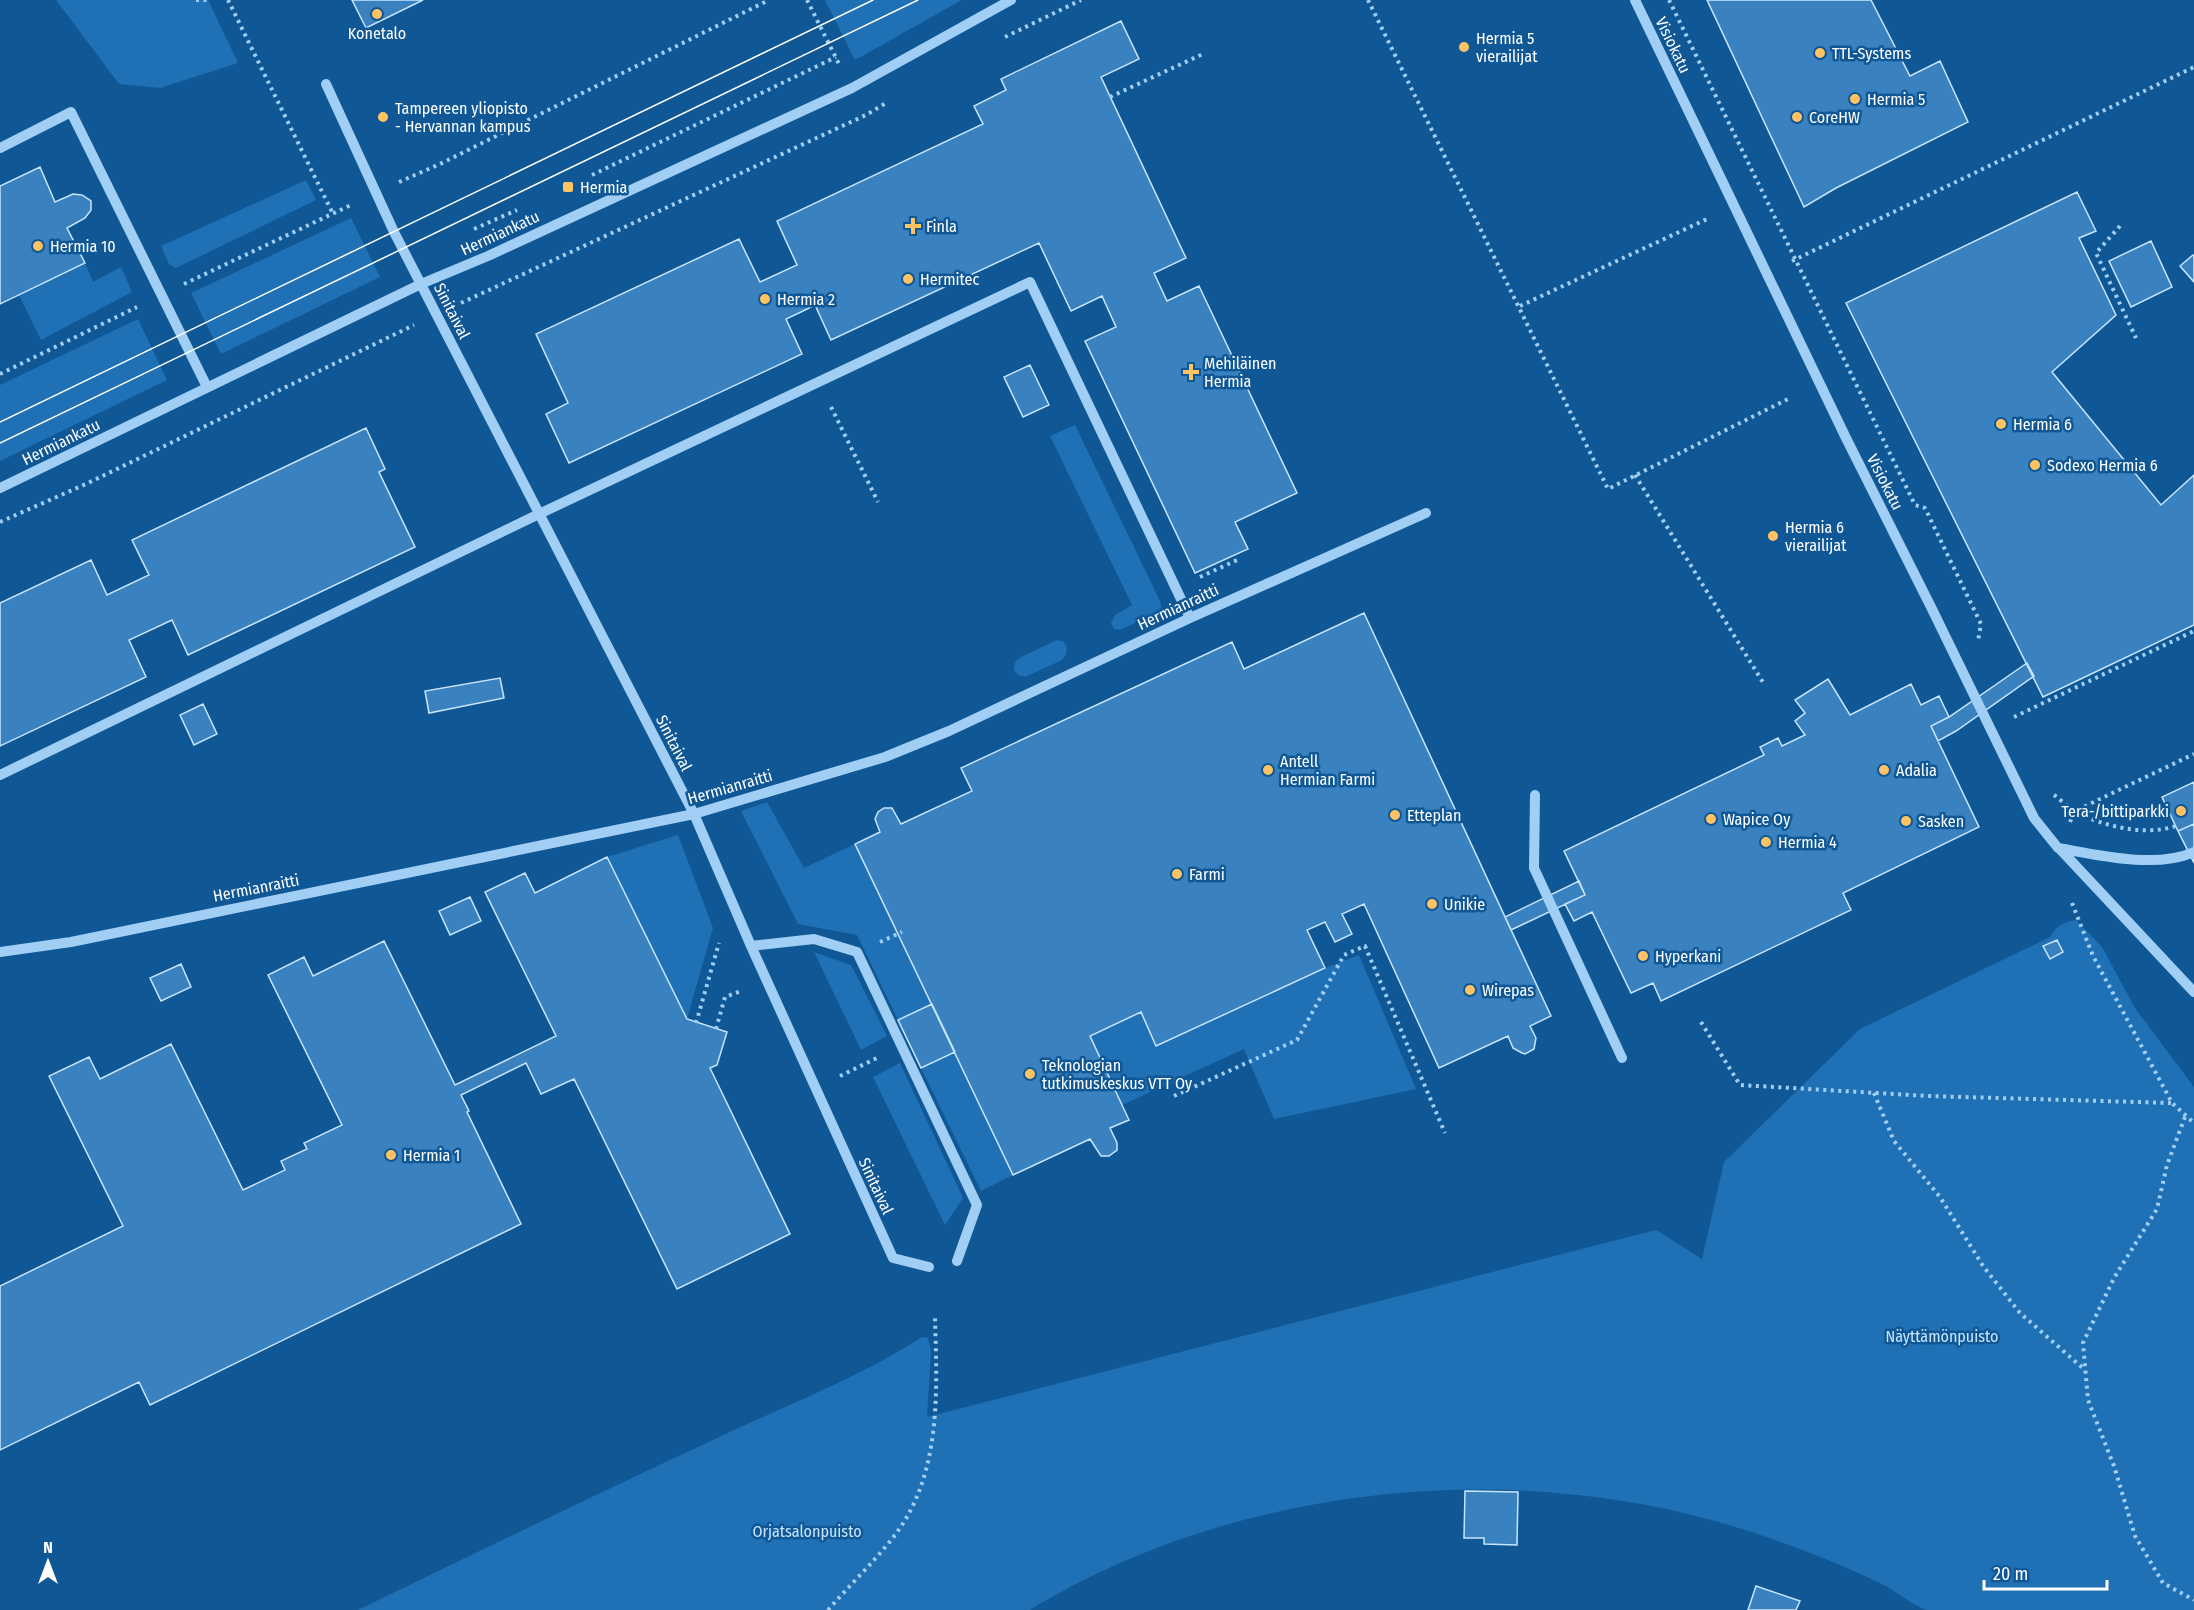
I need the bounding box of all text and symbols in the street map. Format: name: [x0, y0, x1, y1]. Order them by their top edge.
marker: Konetalo: [370, 7, 384, 21]
street label: Visiokatu: [1651, 14, 1695, 76]
place label: Konetalo: [348, 24, 406, 43]
place label: Hermia 5 vierailijat: [1476, 29, 1538, 66]
marker: Hermia 5 vierailijat: [1457, 40, 1471, 54]
place label: TTL-Systems: [1832, 44, 1911, 63]
marker: TTL-Systems: [1813, 46, 1827, 60]
place label: Hermia 5: [1867, 90, 1925, 109]
marker: Hermia 5: [1848, 92, 1862, 106]
place label: Tampereen yliopisto - Hervannan kampus: [395, 99, 531, 136]
place label: CoreHW: [1809, 108, 1860, 127]
marker: Tampereen yliopisto - Hervannan kampus: [376, 110, 390, 124]
marker: CoreHW: [1790, 110, 1804, 124]
place label: Hermia: [580, 178, 628, 197]
marker: Hermia: [561, 180, 575, 194]
street label: Hermiankatu: [458, 207, 542, 259]
marker: Finla: [904, 217, 922, 235]
place label: Finla: [926, 217, 957, 236]
place label: Hermia 10: [50, 237, 116, 256]
marker: Hermia 10: [31, 239, 45, 253]
place label: Hermitec: [920, 270, 979, 289]
marker: Hermitec: [901, 272, 915, 286]
street label: Sinitaival: [430, 280, 474, 342]
place label: Hermia 2: [777, 290, 835, 309]
marker: Hermia 2: [758, 292, 772, 306]
place label: Mehiläinen Hermia: [1204, 354, 1277, 391]
marker: Mehiläinen Hermia: [1182, 363, 1200, 381]
street label: Hermiankatu: [19, 415, 103, 469]
place label: Hermia 6: [2013, 415, 2072, 434]
marker: Hermia 6: [1994, 417, 2008, 431]
street label: Visiokatu: [1863, 451, 1907, 513]
place label: Sodexo Hermia 6: [2047, 456, 2158, 475]
marker: Sodexo Hermia 6: [2028, 458, 2042, 472]
place label: Hermia 6 vierailijat: [1785, 518, 1847, 555]
marker: Hermia 6 vierailijat: [1766, 529, 1780, 543]
street label: Hermianraitti: [1134, 580, 1222, 634]
street label: Sinitaival: [652, 712, 696, 774]
place label: Antell Hermian Farmi: [1280, 752, 1375, 789]
place label: Adalia: [1896, 761, 1937, 780]
marker: Antell Hermian Farmi: [1261, 763, 1275, 777]
marker: Adalia: [1877, 763, 1891, 777]
street label: Hermianraitti: [685, 766, 775, 808]
place label: Tera-/bittiparkki: [2062, 802, 2169, 821]
marker: Tera-/bittiparkki: [2174, 804, 2188, 818]
place label: Etteplan: [1407, 806, 1461, 825]
marker: Etteplan: [1388, 808, 1402, 822]
place label: Wapice Oy: [1723, 810, 1791, 829]
marker: Wapice Oy: [1704, 812, 1718, 826]
place label: Sasken: [1918, 812, 1964, 831]
marker: Sasken: [1899, 814, 1913, 828]
place label: Hermia 4: [1778, 833, 1837, 852]
marker: Hermia 4: [1759, 835, 1773, 849]
place label: Farmi: [1189, 865, 1225, 884]
marker: Farmi: [1170, 867, 1184, 881]
street label: Hermianraitti: [211, 870, 301, 906]
place label: Unikie: [1444, 895, 1485, 914]
marker: Unikie: [1425, 897, 1439, 911]
place label: Hyperkani: [1655, 947, 1721, 966]
marker: Hyperkani: [1636, 949, 1650, 963]
place label: Wirepas: [1482, 981, 1534, 1000]
marker: Wirepas: [1463, 983, 1477, 997]
place label: Teknologian tutkimuskeskus VTT Oy: [1042, 1056, 1193, 1093]
marker: Teknologian tutkimuskeskus VTT Oy: [1023, 1067, 1037, 1081]
place label: Hermia 1: [403, 1146, 460, 1165]
marker: Hermia 1: [384, 1148, 398, 1162]
street label: Sinitaival: [855, 1155, 897, 1217]
park label: Näyttämönpuisto: [1886, 1327, 1998, 1346]
park label: Orjatsalonpuisto: [752, 1522, 862, 1541]
north arrow: [18, 1532, 78, 1592]
text: N: [43, 1538, 53, 1557]
scale bar: [1984, 1553, 2107, 1591]
text: 20 m: [1993, 1563, 2028, 1585]

